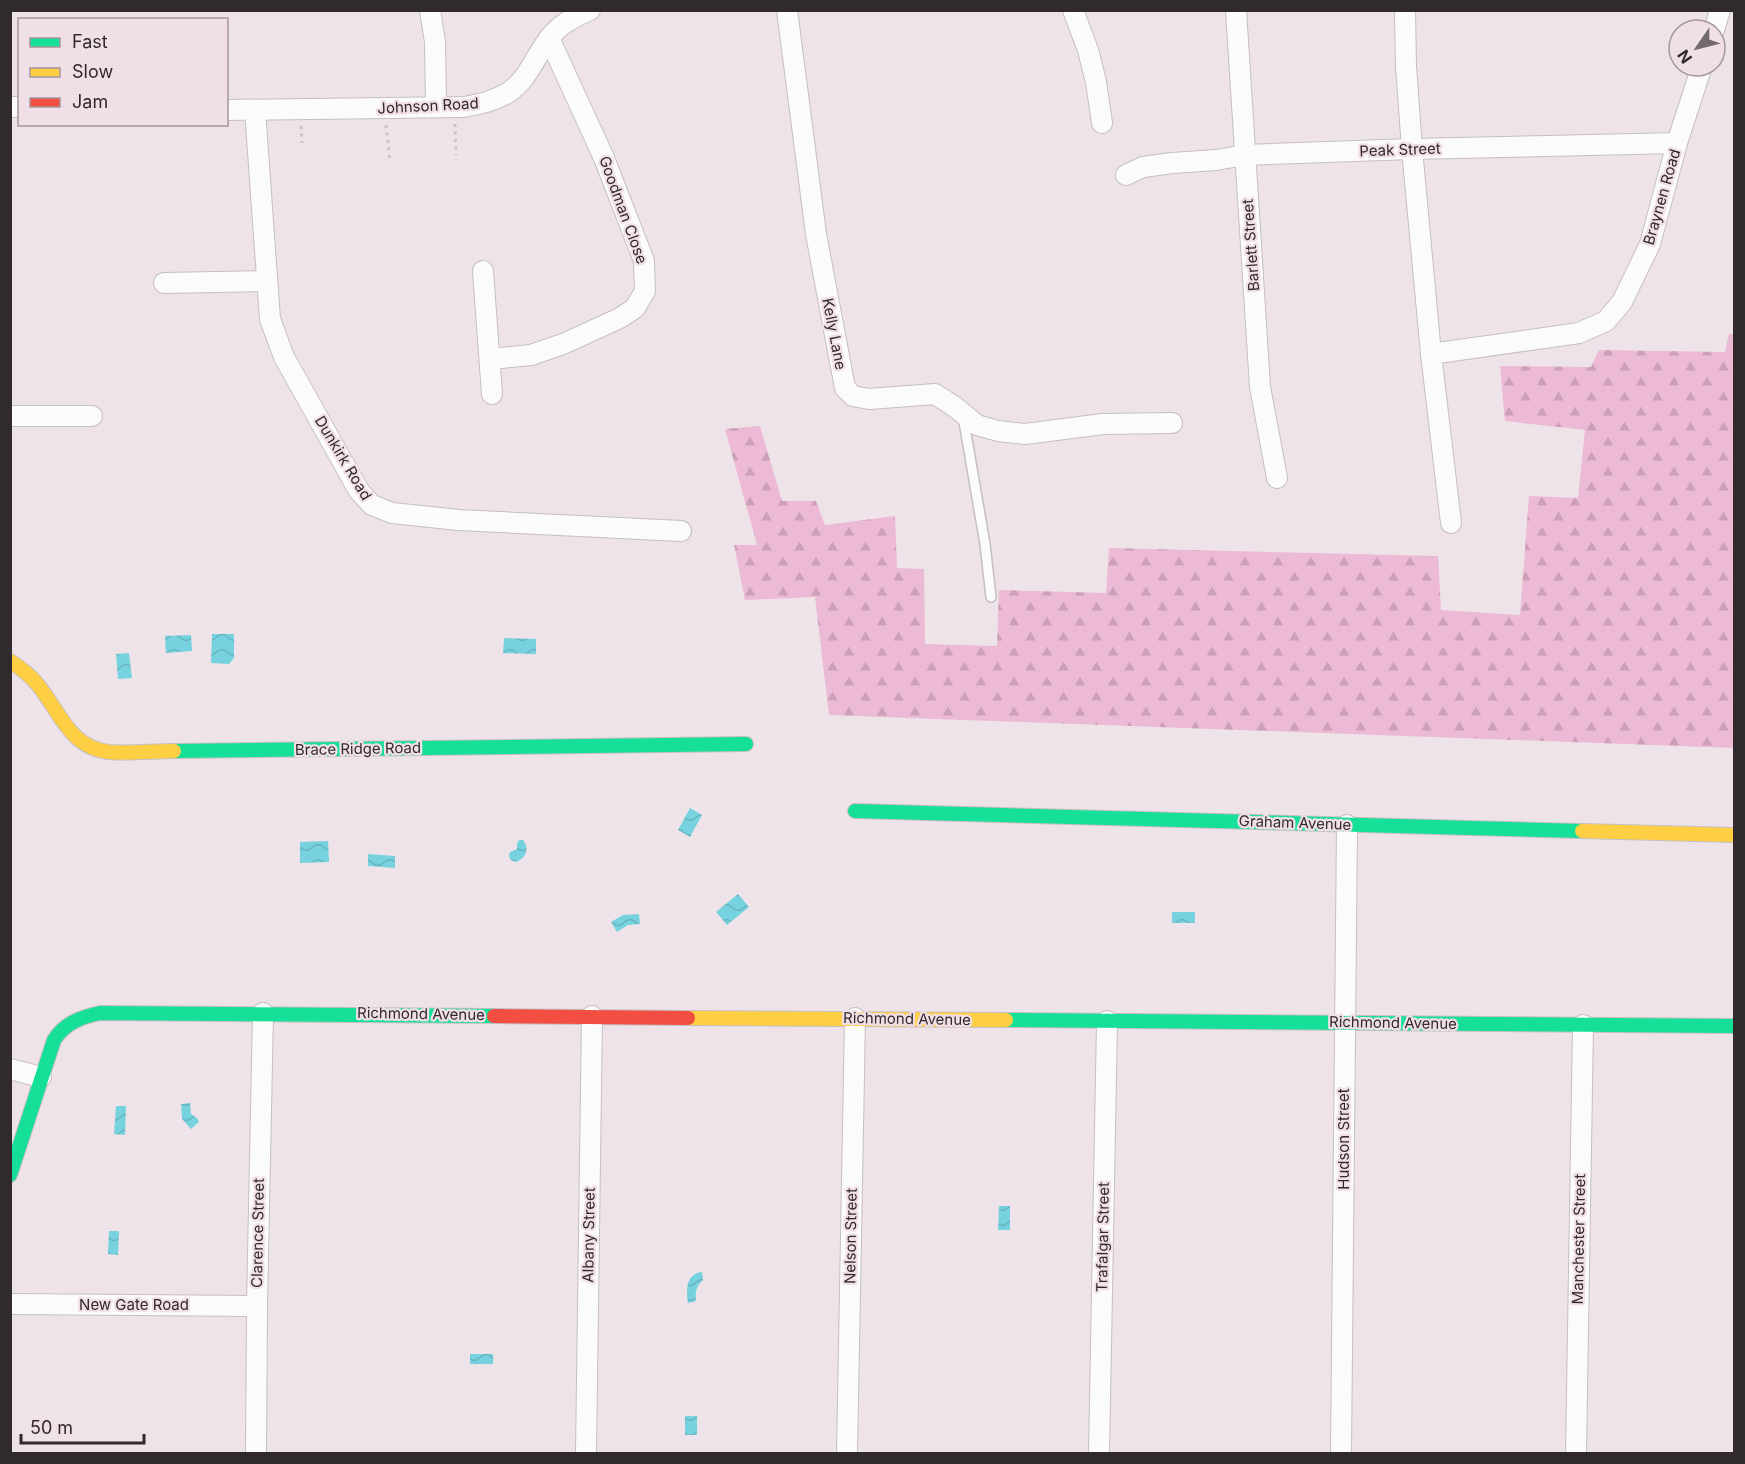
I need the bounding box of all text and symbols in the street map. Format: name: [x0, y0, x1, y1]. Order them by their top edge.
legend: [18, 18, 228, 126]
north arrow: [1667, 18, 1727, 78]
text: Fast: [72, 31, 108, 52]
text: N: [1673, 46, 1696, 67]
text: Slow: [72, 61, 113, 82]
text: Jam: [72, 91, 108, 112]
street label: Johnson Road: [377, 93, 479, 118]
street label: Peak Street: [1359, 139, 1441, 160]
street label: Braynen Road: [1639, 147, 1684, 247]
street label: Goodman Close: [595, 153, 652, 266]
street label: Barlett Street: [1238, 198, 1263, 292]
street label: Kelly Lane: [818, 296, 851, 371]
street label: Dunkirk Road: [311, 412, 376, 503]
street label: Brace Ridge Road: [295, 738, 421, 759]
street label: Graham Avenue: [1238, 811, 1352, 834]
street label: Richmond Avenue: [357, 1003, 485, 1024]
street label: Richmond Avenue: [843, 1008, 971, 1029]
street label: Richmond Avenue: [1329, 1012, 1457, 1033]
street label: Hudson Street: [1334, 1088, 1353, 1190]
street label: Manchester Street: [1568, 1173, 1589, 1304]
street label: Clarence Street: [247, 1178, 268, 1288]
street label: Trafalgar Street: [1092, 1182, 1113, 1292]
street label: Albany Street: [578, 1187, 599, 1283]
street label: Nelson Street: [840, 1188, 861, 1284]
street label: New Gate Road: [79, 1295, 189, 1314]
scale bar: [21, 1407, 144, 1445]
text: 50 m: [30, 1417, 73, 1438]

